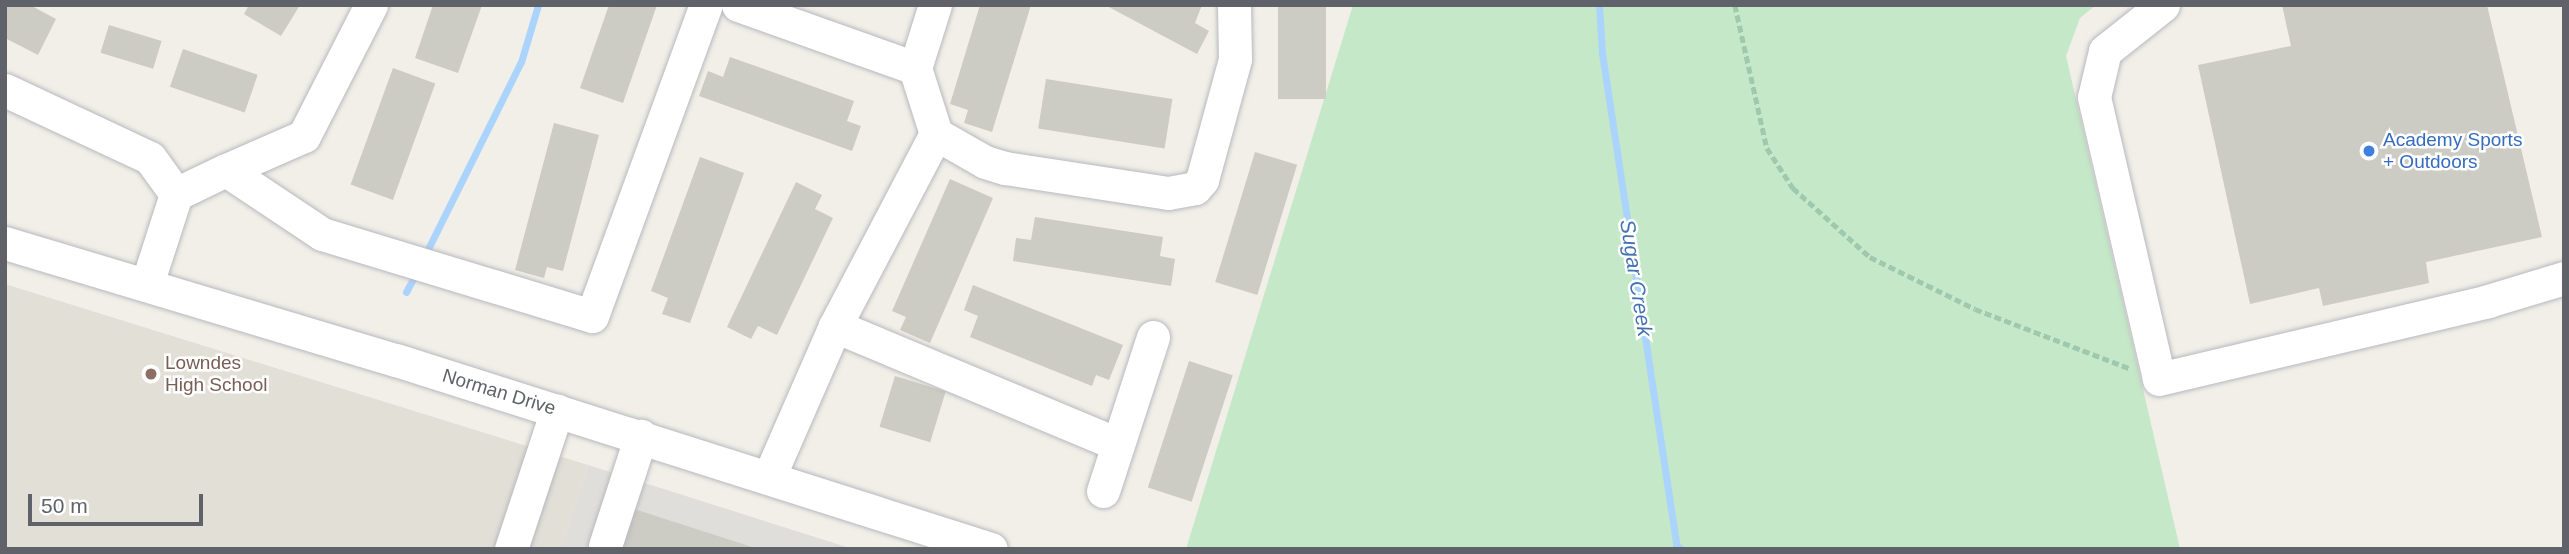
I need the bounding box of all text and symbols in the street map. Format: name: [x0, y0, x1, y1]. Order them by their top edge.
place label: Academy Sports + Outdoors: [2383, 129, 2522, 173]
marker: Academy Sports + Outdoors: [2361, 143, 2377, 159]
water label: Sugar Creek: [1614, 218, 1658, 338]
place label: Lowndes High School: [165, 352, 267, 396]
street label: Norman Drive: [440, 364, 558, 420]
marker: Lowndes High School: [143, 366, 159, 382]
scale bar: [32, 480, 206, 524]
text: 50 m: [41, 494, 88, 517]

